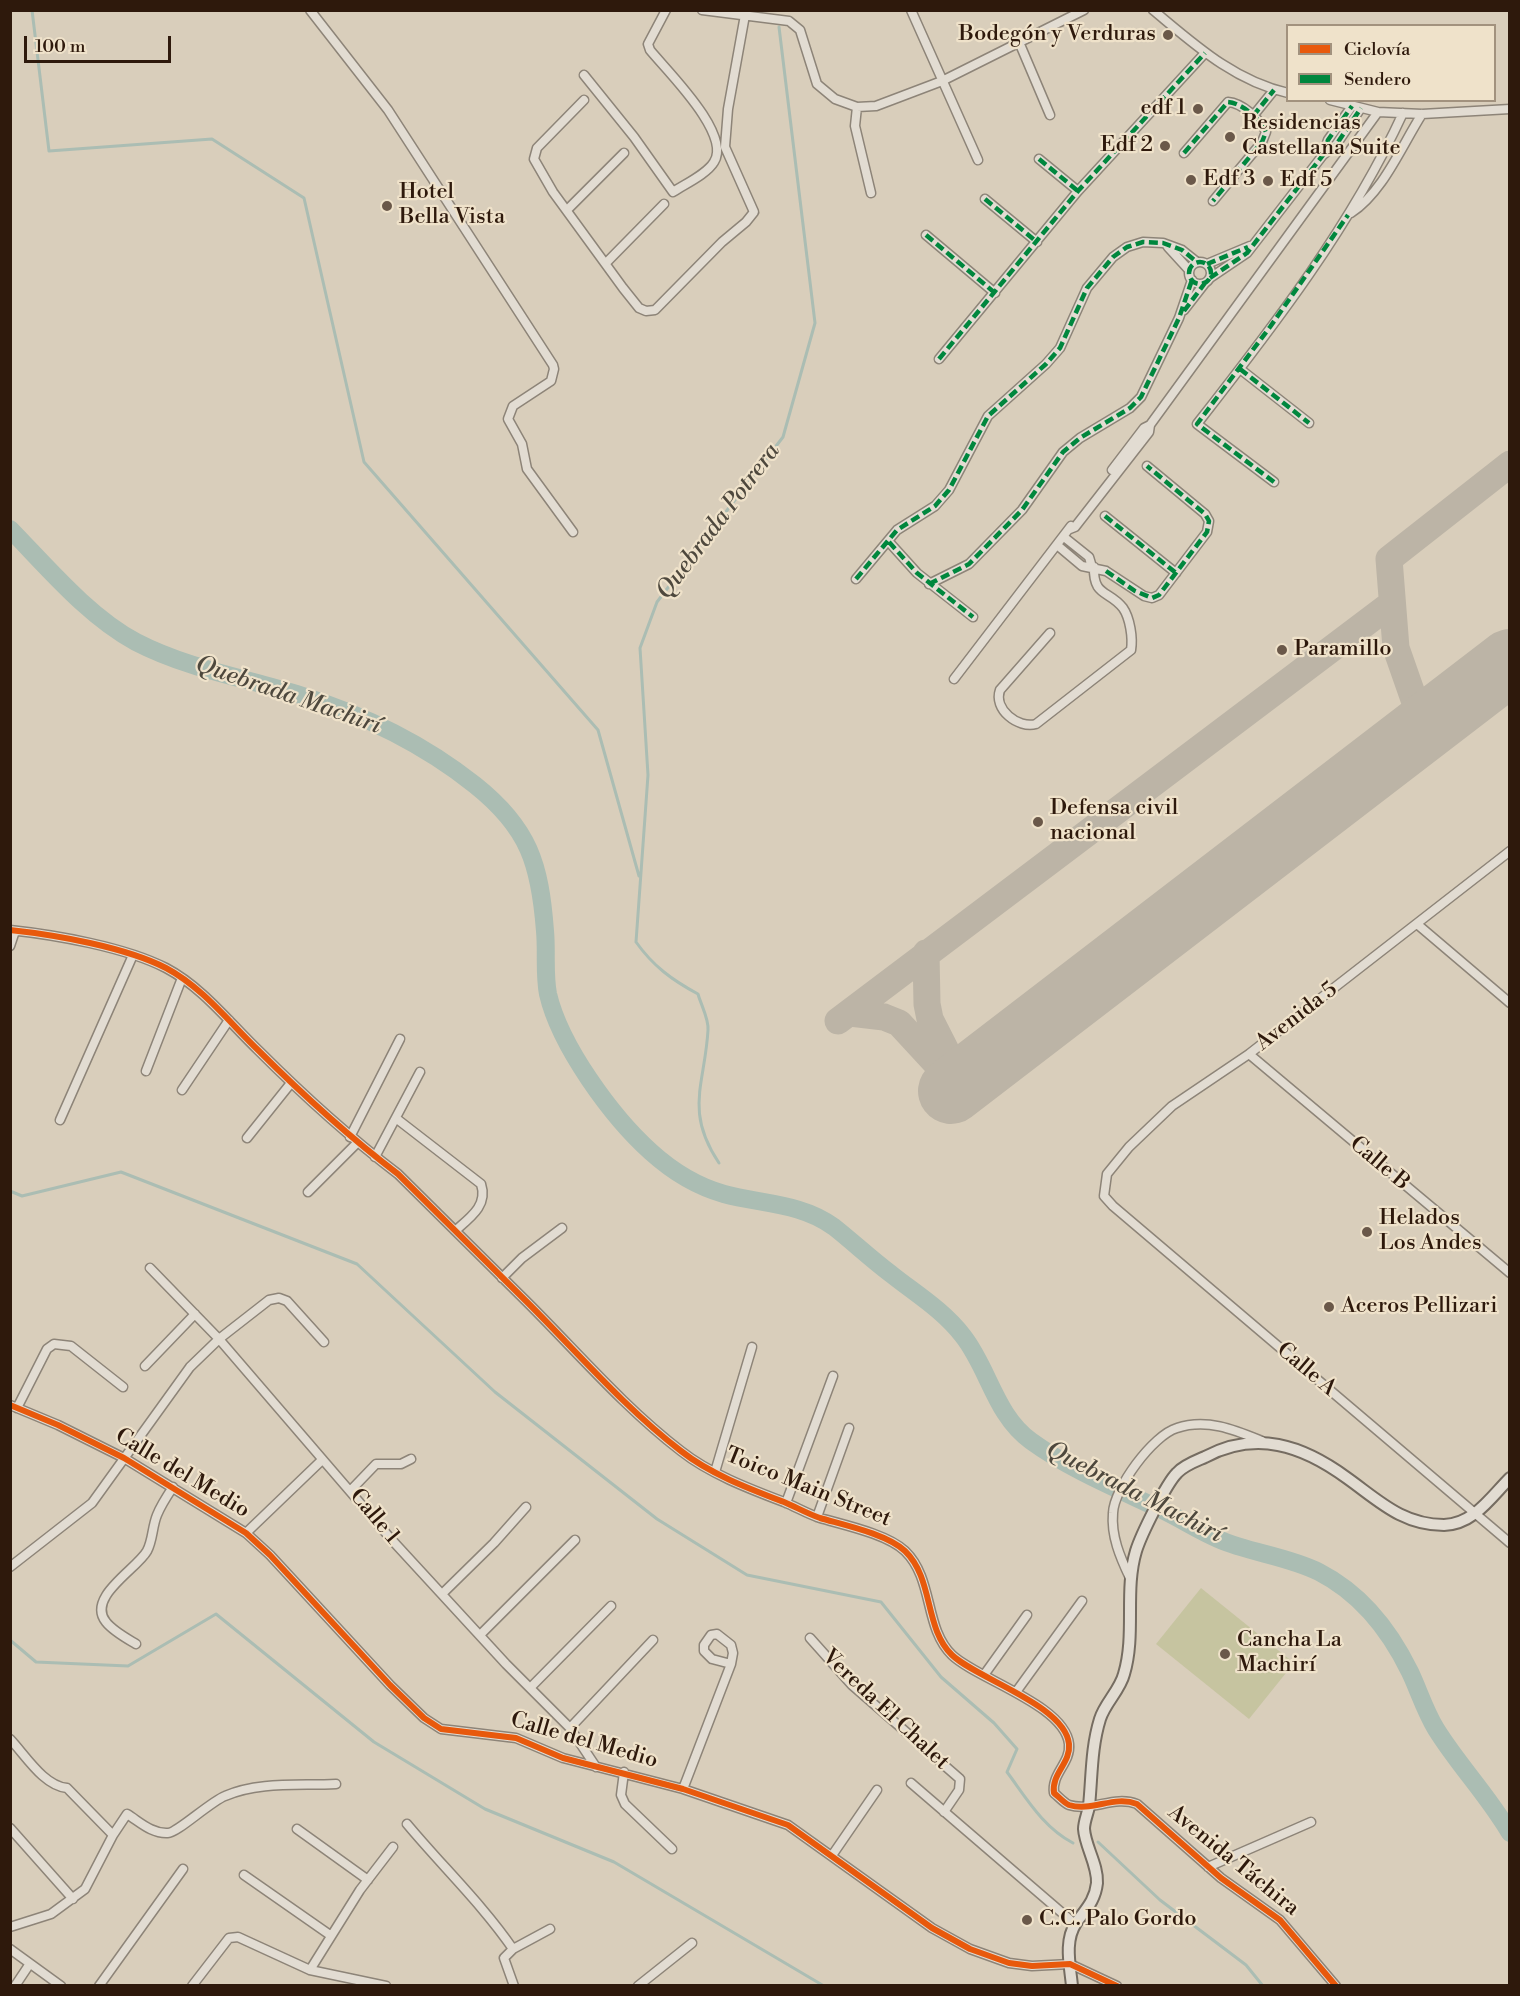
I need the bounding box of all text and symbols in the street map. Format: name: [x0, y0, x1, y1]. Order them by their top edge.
place label: Bodegón y Verduras: [958, 22, 1156, 48]
scale bar: [27, 24, 174, 62]
legend: [1286, 24, 1496, 102]
marker: Bodegón y Verduras: [1161, 28, 1175, 42]
text: 100 m: [35, 35, 86, 58]
text: Ciclovía: [1344, 38, 1410, 61]
text: Sendero: [1344, 68, 1411, 91]
place label: edf 1: [1140, 96, 1186, 122]
marker: edf 1: [1191, 102, 1205, 116]
place label: Residencias Castellana Suite: [1242, 111, 1401, 162]
marker: Residencias Castellana Suite: [1223, 130, 1237, 144]
place label: Edf 2: [1100, 133, 1153, 159]
marker: Edf 2: [1158, 139, 1172, 153]
place label: Edf 3: [1203, 167, 1255, 193]
place label: Edf 5: [1280, 168, 1332, 194]
marker: Edf 3: [1184, 173, 1198, 187]
marker: Edf 5: [1261, 174, 1275, 188]
place label: Hotel Bella Vista: [399, 180, 505, 231]
marker: Hotel Bella Vista: [380, 199, 394, 213]
water label: Quebrada Potrera: [651, 438, 787, 606]
place label: Paramillo: [1294, 637, 1392, 663]
marker: Paramillo: [1275, 643, 1289, 657]
water label: Quebrada Machirí: [191, 651, 385, 741]
place label: Defensa civil nacional: [1050, 796, 1178, 848]
marker: Defensa civil nacional: [1031, 815, 1045, 829]
street label: Avenida 5: [1251, 977, 1343, 1057]
street label: Calle B: [1344, 1131, 1414, 1197]
place label: Helados Los Andes: [1379, 1206, 1482, 1258]
marker: Helados Los Andes: [1360, 1225, 1374, 1239]
place label: Aceros Pellizari: [1341, 1294, 1497, 1320]
marker: Aceros Pellizari: [1322, 1300, 1336, 1314]
street label: Calle A: [1271, 1337, 1341, 1403]
street label: Calle del Medio: [110, 1423, 254, 1525]
water label: Quebrada Machirí: [1041, 1436, 1227, 1550]
street label: Toico Main Street: [721, 1443, 895, 1533]
street label: Calle 1: [343, 1484, 405, 1550]
place label: Cancha La Machirí: [1237, 1628, 1342, 1680]
street label: Vereda El Chalet: [816, 1644, 954, 1776]
marker: Cancha La Machirí: [1218, 1647, 1232, 1661]
street label: Calle del Medio: [507, 1707, 661, 1775]
street label: Avenida Táchira: [1162, 1800, 1304, 1922]
place label: C.C. Palo Gordo: [1039, 1907, 1196, 1933]
marker: C.C. Palo Gordo: [1020, 1913, 1034, 1927]

